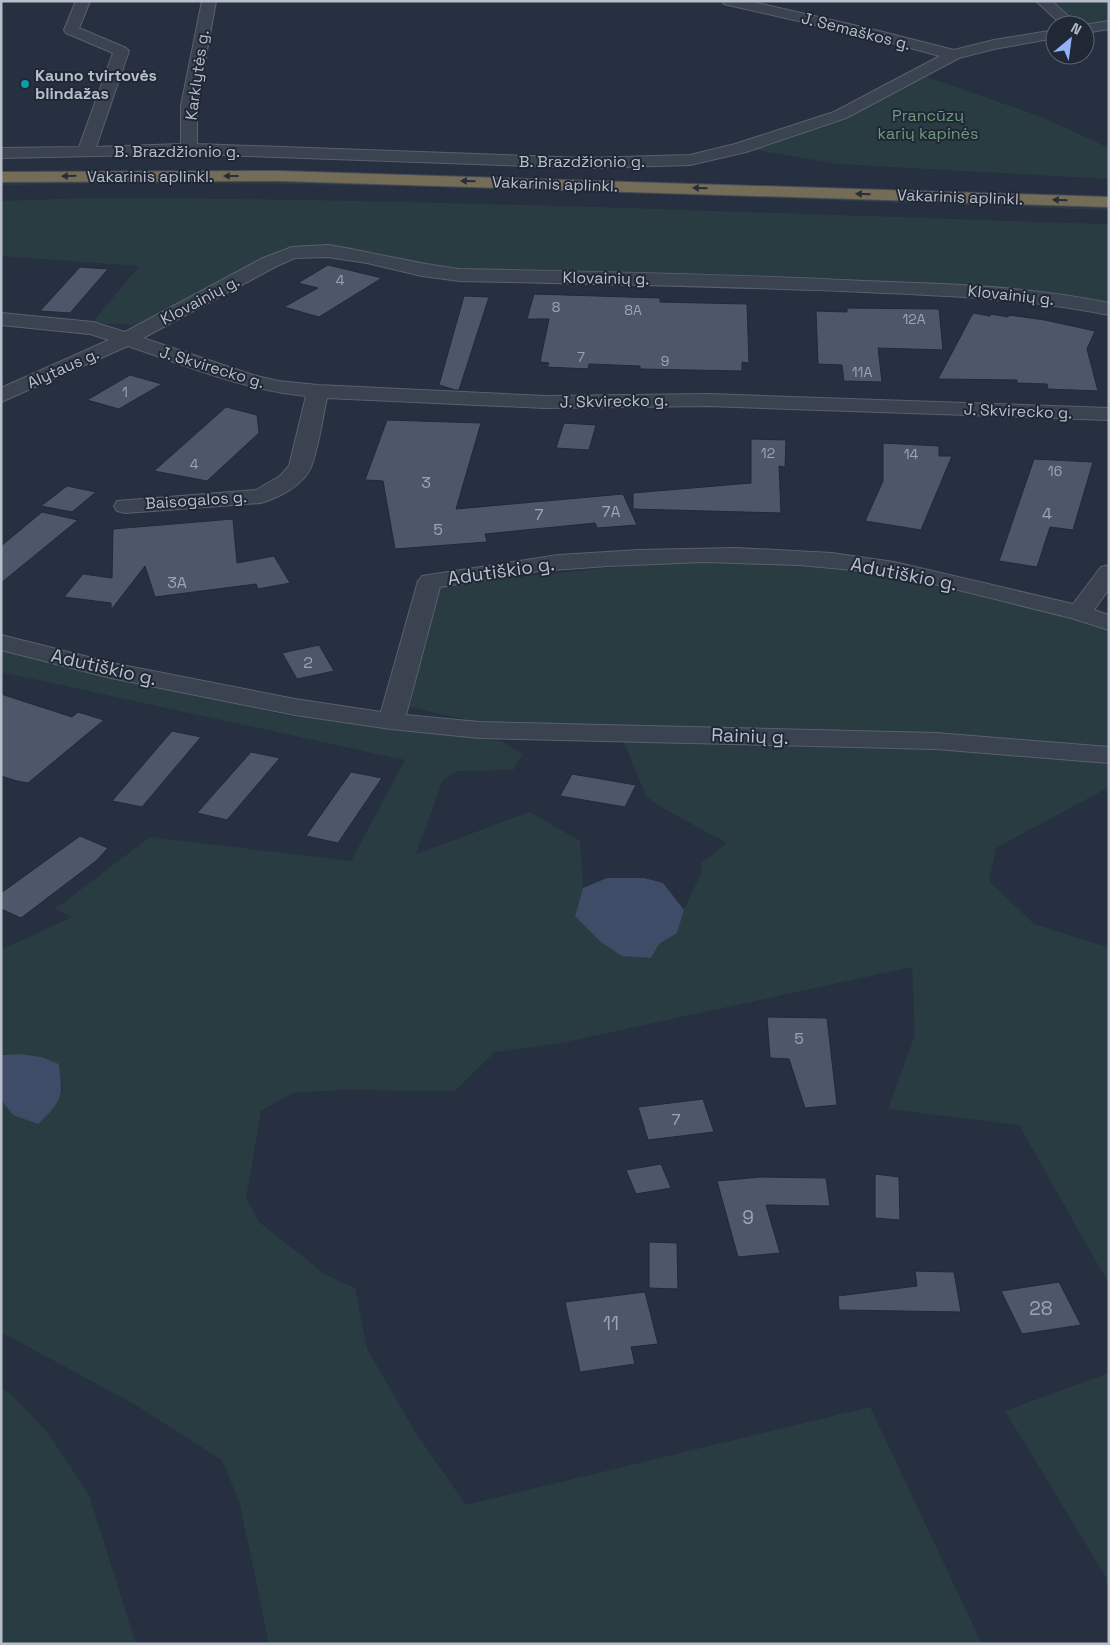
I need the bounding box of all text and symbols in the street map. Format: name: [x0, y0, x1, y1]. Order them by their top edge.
street label: J. Semaškos g.: [799, 7, 913, 55]
north arrow: [1045, 15, 1095, 65]
text: N: [1068, 18, 1085, 39]
street label: Karklytės g.: [180, 29, 214, 121]
place label: Kauno tvirtovės blindažas: [35, 65, 157, 104]
marker: Kauno tvirtovės blindažas: [19, 78, 31, 90]
park label: Prancūzų karių kapinės: [877, 105, 979, 144]
street label: B. Brazdžionio g.: [114, 141, 240, 162]
street label: B. Brazdžionio g.: [519, 151, 645, 172]
street label: Vakarinis aplinkl.: [87, 166, 213, 187]
street label: Vakarinis aplinkl.: [492, 171, 618, 197]
one-way arrow: [223, 172, 239, 180]
one-way arrow: [60, 173, 76, 181]
one-way arrow: [460, 177, 476, 185]
one-way arrow: [692, 184, 708, 192]
street label: Vakarinis aplinkl.: [897, 184, 1023, 210]
one-way arrow: [854, 190, 870, 198]
one-way arrow: [1052, 196, 1068, 204]
street label: Klovainių g.: [562, 267, 650, 289]
street label: Klovainių g.: [157, 270, 243, 330]
house number: 4: [336, 271, 345, 289]
street label: Klovainių g.: [967, 280, 1055, 310]
house number: 8: [552, 298, 561, 316]
house number: 8A: [624, 301, 642, 319]
house number: 12A: [902, 310, 926, 328]
street label: J. Skvirecko g.: [157, 341, 267, 393]
street label: Alytaus g.: [24, 343, 102, 393]
house number: 7: [577, 348, 585, 366]
house number: 9: [661, 352, 669, 370]
house number: 11A: [852, 363, 872, 381]
house number: 1: [122, 383, 128, 401]
street label: J. Skvirecko g.: [560, 390, 668, 412]
street label: J. Skvirecko g.: [963, 399, 1073, 423]
house number: 12: [761, 444, 775, 462]
house number: 14: [904, 445, 919, 463]
house number: 4: [190, 455, 199, 473]
house number: 16: [1048, 462, 1062, 480]
house number: 3: [421, 472, 431, 493]
street label: Baisogalos g.: [144, 486, 248, 514]
house number: 7A: [601, 501, 621, 522]
house number: 4: [1042, 503, 1052, 524]
house number: 7: [534, 504, 544, 525]
house number: 5: [433, 519, 443, 540]
street label: Adutiškio g.: [446, 551, 556, 591]
street label: Adutiškio g.: [849, 551, 959, 597]
house number: 3A: [167, 572, 187, 593]
street label: Adutiškio g.: [49, 643, 159, 691]
house number: 2: [303, 652, 313, 673]
street label: Rainių g.: [711, 722, 789, 750]
house number: 5: [794, 1028, 804, 1049]
house number: 7: [671, 1109, 681, 1130]
house number: 9: [742, 1205, 754, 1230]
house number: 28: [1029, 1296, 1053, 1321]
house number: 11: [603, 1311, 619, 1336]

